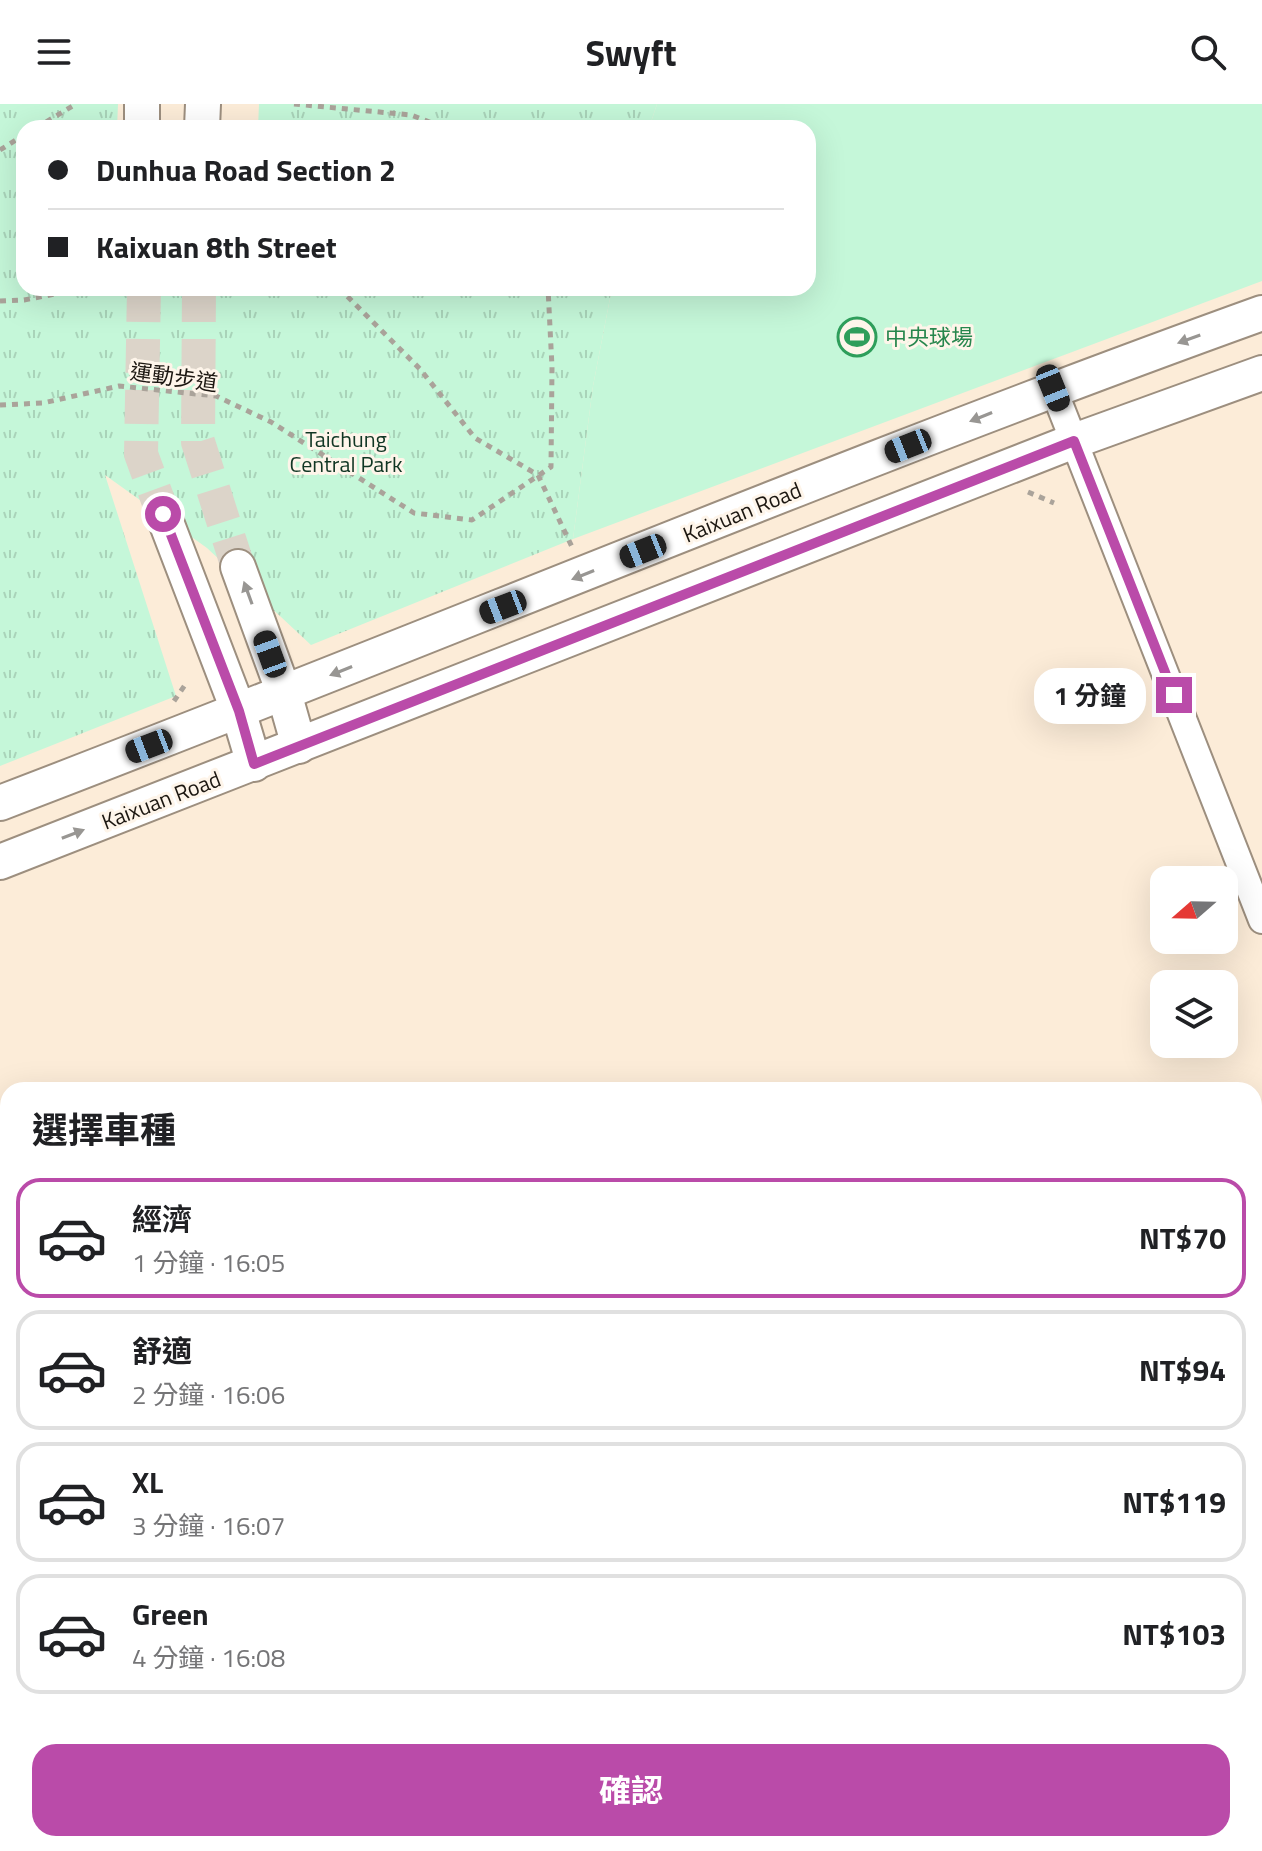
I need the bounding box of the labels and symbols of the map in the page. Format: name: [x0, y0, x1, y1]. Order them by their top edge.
sports icon: 中央球場: [836, 316, 878, 358]
place label: 中央球場: [885, 320, 973, 354]
one-way arrow: [1176, 334, 1200, 346]
street label: 運動步道: [128, 354, 220, 400]
car: [1033, 361, 1073, 415]
one-way arrow: [969, 411, 993, 424]
park label: Taichung Central Park: [290, 422, 403, 481]
car: [881, 426, 935, 466]
street label: Kaixuan Road: [678, 473, 806, 551]
route start: [145, 496, 181, 532]
car: [616, 531, 670, 571]
one-way arrow: [571, 569, 595, 582]
one-way arrow: [241, 580, 253, 604]
car: [476, 587, 530, 627]
car: [251, 627, 289, 681]
one-way arrow: [329, 664, 353, 677]
callout: 1 分鐘: [1034, 667, 1146, 723]
route end: [1156, 677, 1192, 713]
car: [122, 726, 176, 766]
street label: Kaixuan Road: [96, 762, 226, 838]
one-way arrow: [61, 827, 85, 840]
north arrow: [1150, 866, 1238, 954]

